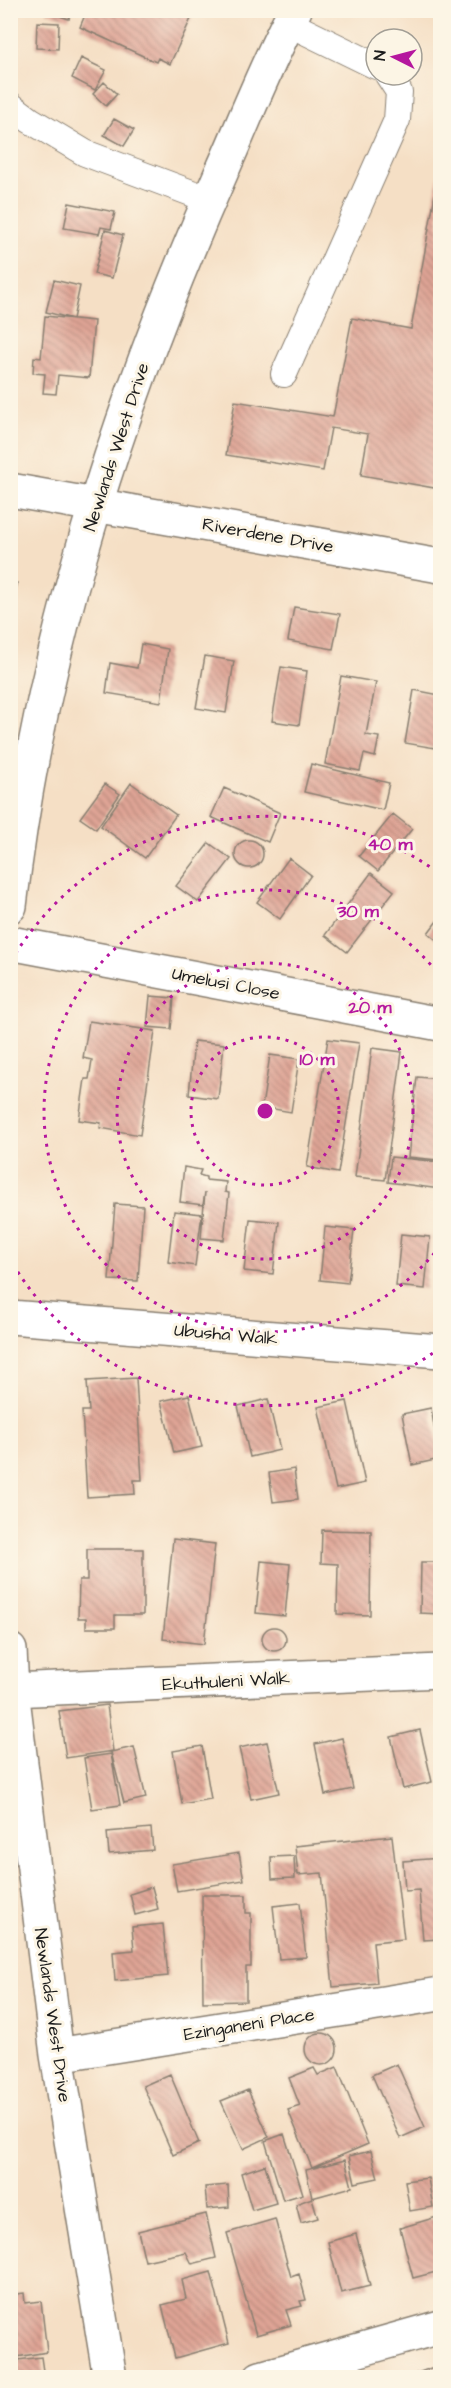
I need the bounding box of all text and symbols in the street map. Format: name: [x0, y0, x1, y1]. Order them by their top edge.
north arrow: [364, 27, 424, 87]
text: N: [369, 49, 392, 62]
street label: Newlands West Drive: [77, 360, 156, 535]
street label: Riverdene Drive: [200, 512, 336, 559]
text: 40 m: [368, 832, 413, 857]
text: 30 m: [336, 899, 380, 924]
street label: Umelusi Close: [170, 961, 282, 1006]
text: 20 m: [348, 995, 392, 1020]
text: 10 m: [300, 1047, 335, 1072]
centre of rings: [255, 1101, 275, 1121]
street label: Ubusha Walk: [173, 1318, 279, 1351]
street label: Ekuthuleni Walk: [162, 1666, 290, 1697]
street label: Newlands West Drive: [28, 1926, 77, 2104]
street label: Ezinganeni Place: [182, 2002, 317, 2048]

